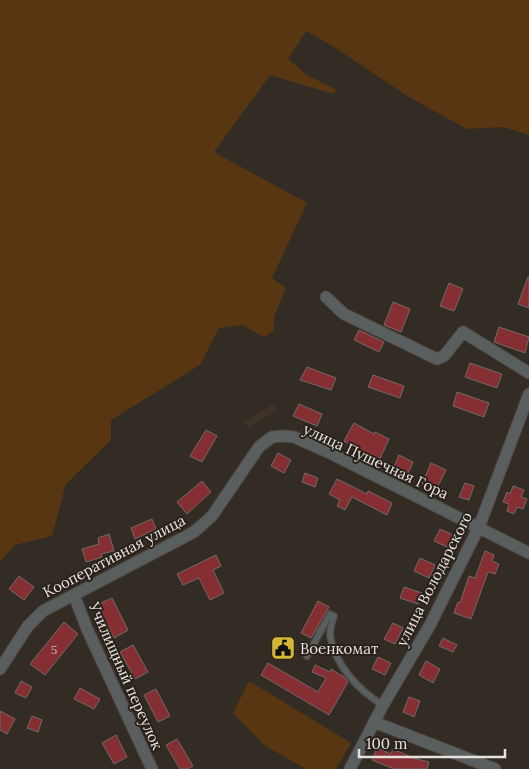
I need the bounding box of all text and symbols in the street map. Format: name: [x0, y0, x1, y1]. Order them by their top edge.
street label: улица Пушечная Гора: [300, 419, 452, 503]
street label: улица Володарского: [392, 508, 476, 649]
street label: Кооперативная улица: [40, 510, 189, 602]
street label: Училищный переулок: [84, 598, 167, 753]
public building icon: Военкомат: [270, 635, 296, 661]
place label: Военкомат: [300, 639, 379, 658]
house number: 5: [51, 642, 57, 657]
scale bar: [359, 726, 505, 758]
text: 100 m: [366, 734, 407, 753]

